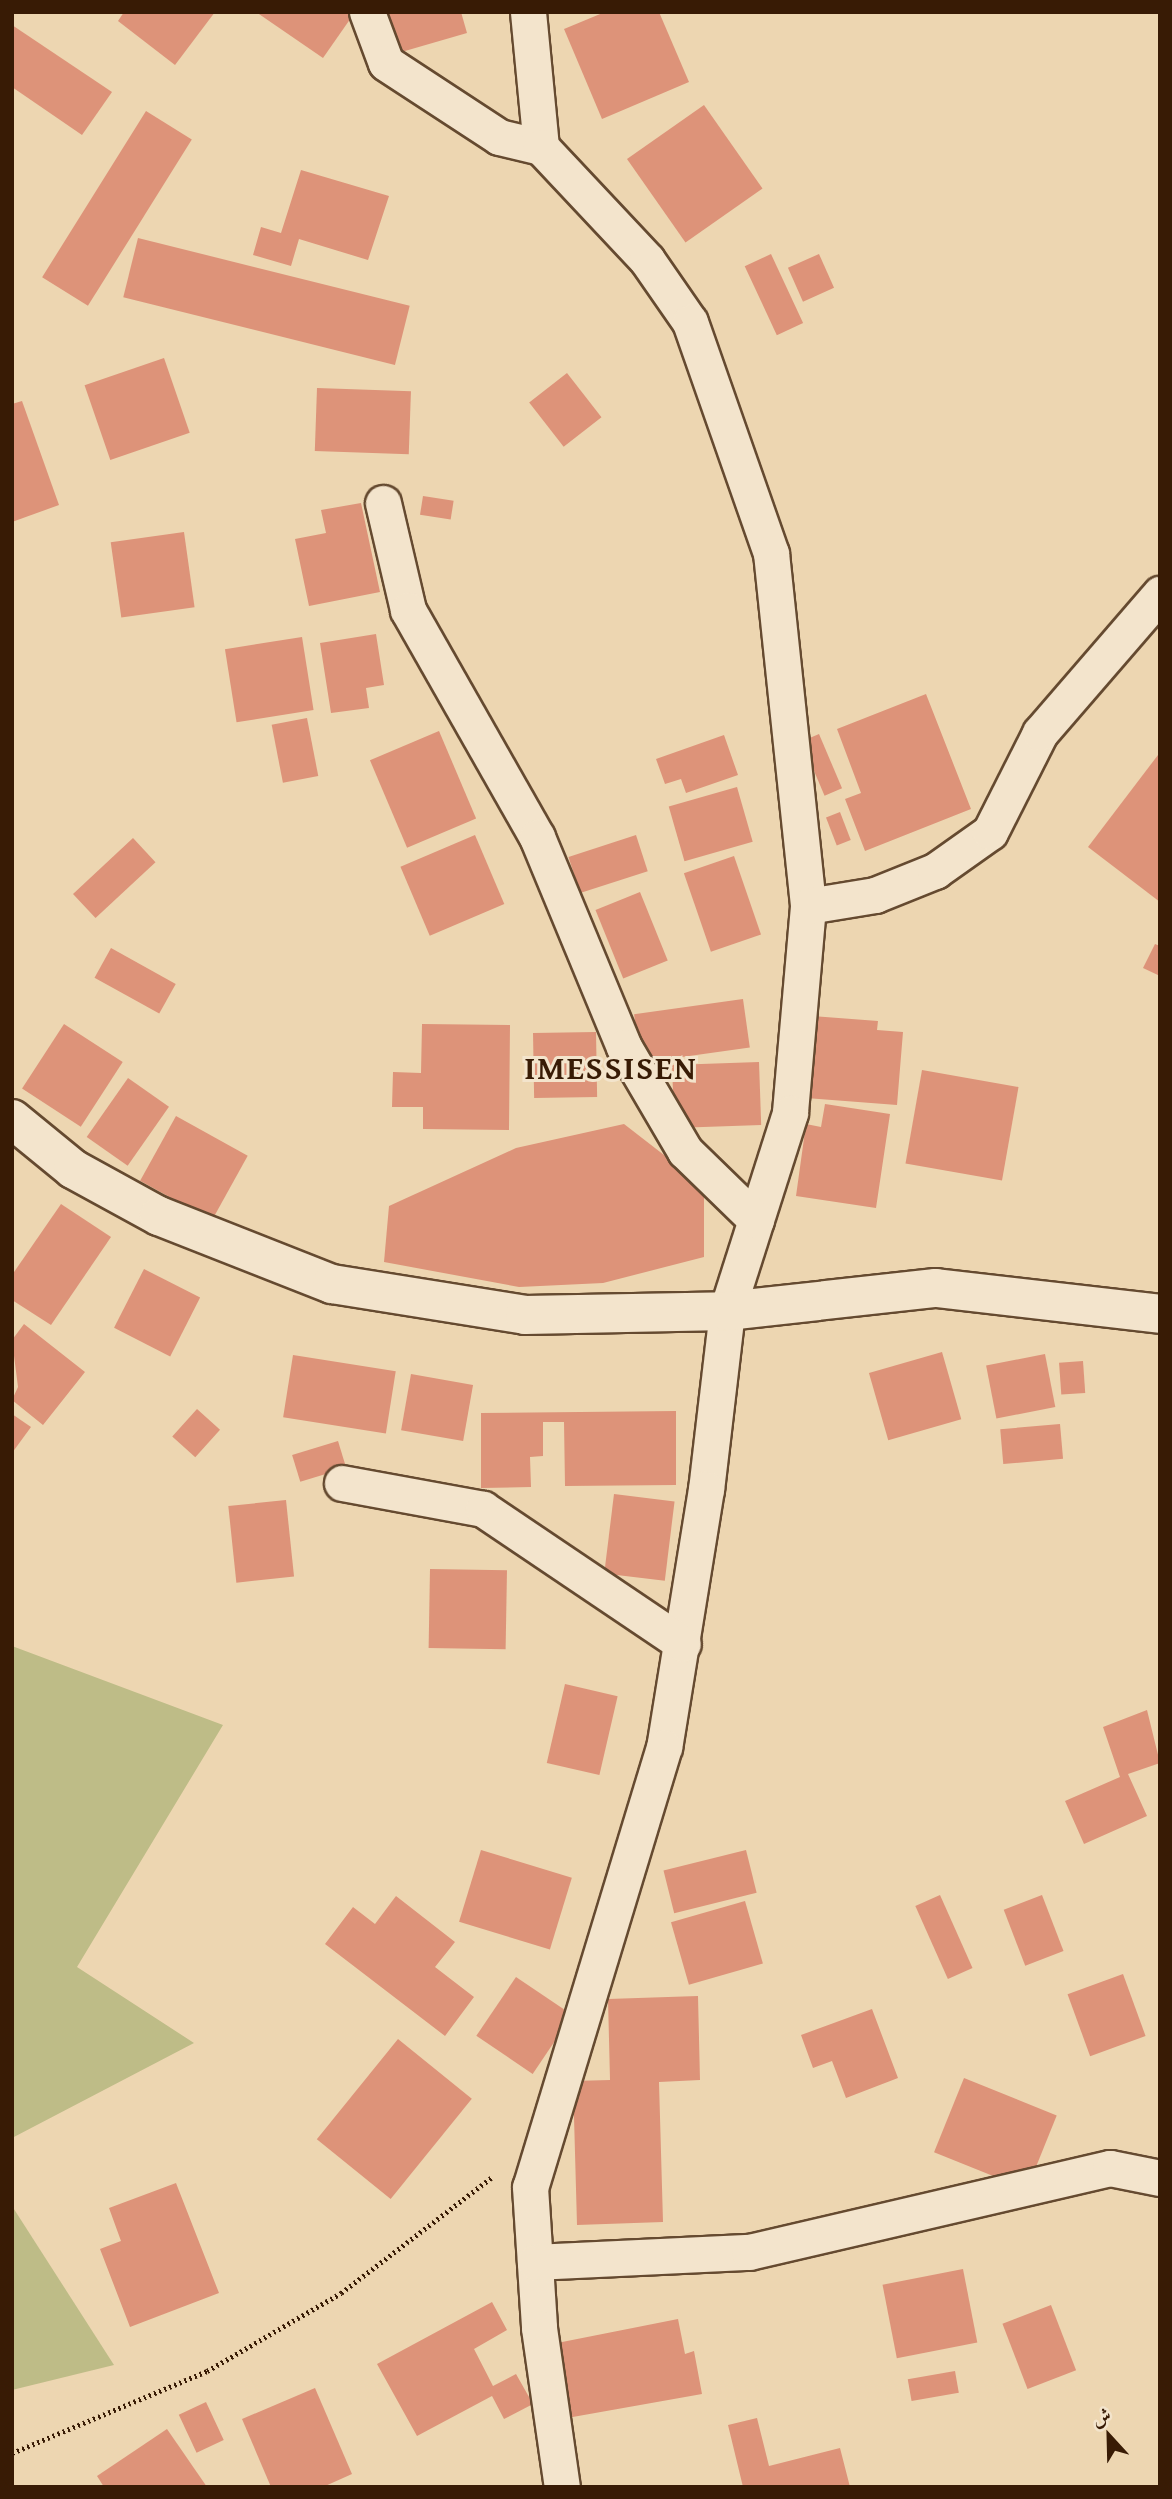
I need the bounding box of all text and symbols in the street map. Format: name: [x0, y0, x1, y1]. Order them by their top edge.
district label: IMESSISEN: [526, 1049, 696, 1087]
text: ش: [1087, 2400, 1115, 2433]
north arrow: [1074, 2401, 1144, 2471]

